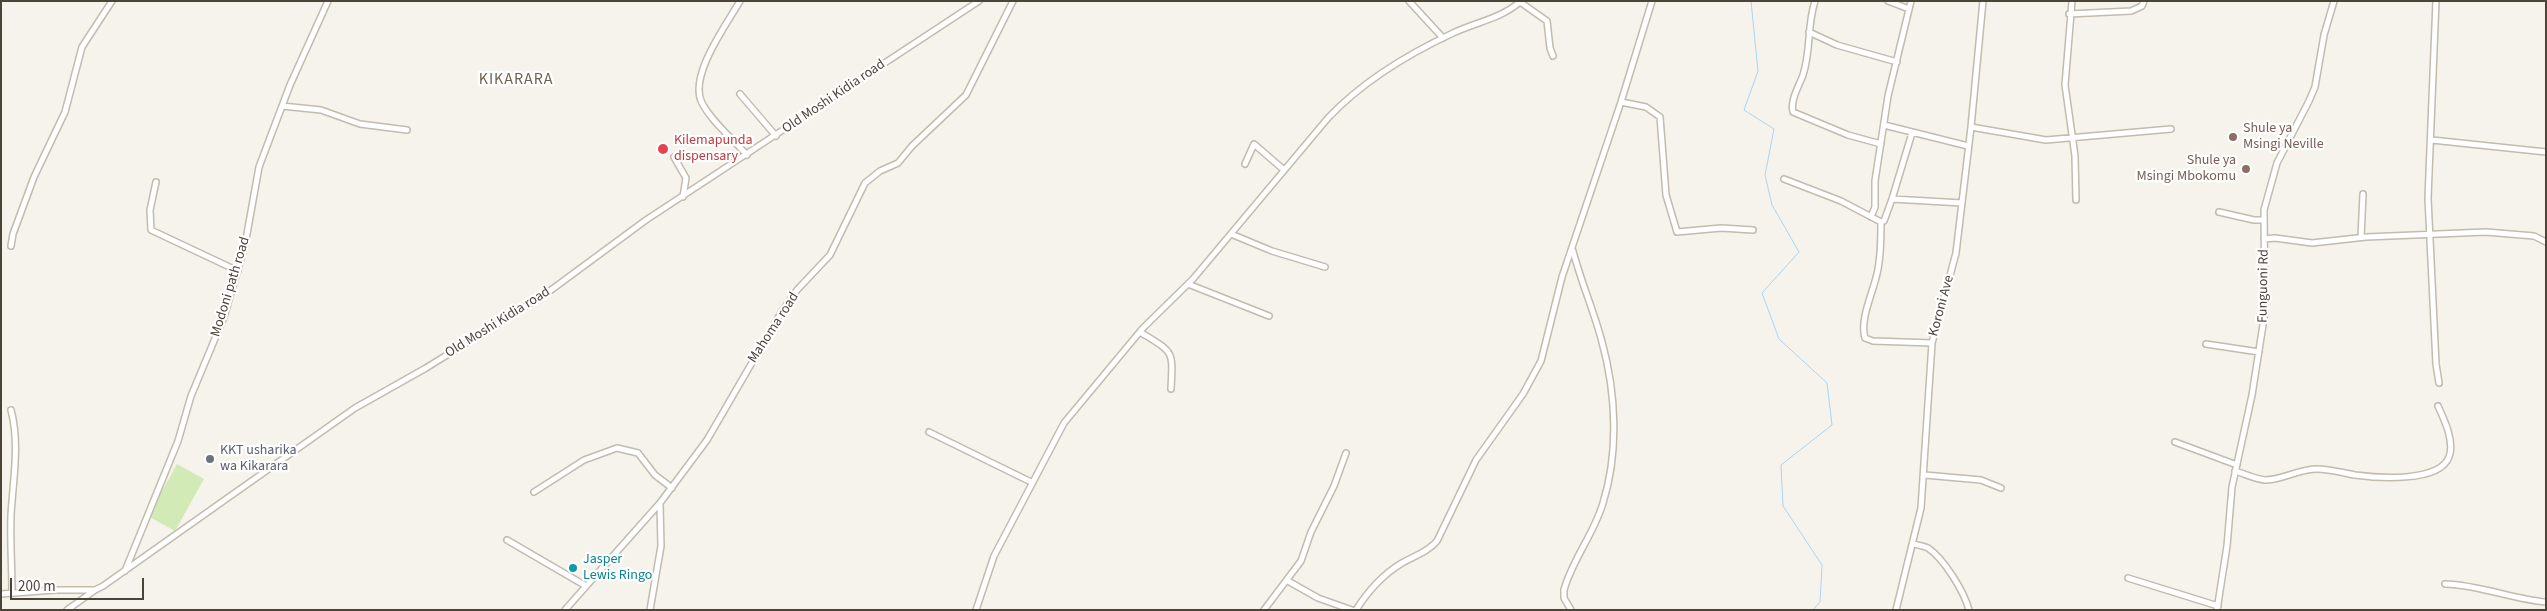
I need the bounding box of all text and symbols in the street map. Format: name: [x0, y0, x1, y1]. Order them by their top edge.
street label: Old Moshi Kidia road: [779, 56, 889, 138]
district label: KIKARARA: [478, 70, 554, 90]
place label: Shule ya Msingi Neville: [2243, 121, 2324, 154]
marker: Shule ya Msingi Neville: [2227, 131, 2239, 143]
place label: Kilemapunda dispensary: [674, 133, 753, 166]
marker: Kilemapunda dispensary: [656, 142, 670, 156]
place label: Shule ya Msingi Mbokomu: [2137, 153, 2236, 186]
marker: Shule ya Msingi Mbokomu: [2240, 163, 2252, 175]
street label: Modoni path road: [208, 235, 254, 339]
street label: Funguoni Rd: [2255, 249, 2273, 323]
street label: Koroni Ave: [1926, 274, 1958, 338]
street label: Old Moshi Kidia road: [442, 284, 554, 362]
street label: Mahoma road: [745, 290, 803, 366]
place label: KKT usharika wa Kikarara: [220, 443, 297, 476]
marker: KKT usharika wa Kikarara: [204, 453, 216, 465]
place label: Jasper Lewis Ringo: [583, 552, 652, 584]
marker: Jasper Lewis Ringo: [567, 562, 579, 574]
scale bar: [12, 568, 146, 600]
text: 200 m: [18, 576, 56, 597]

